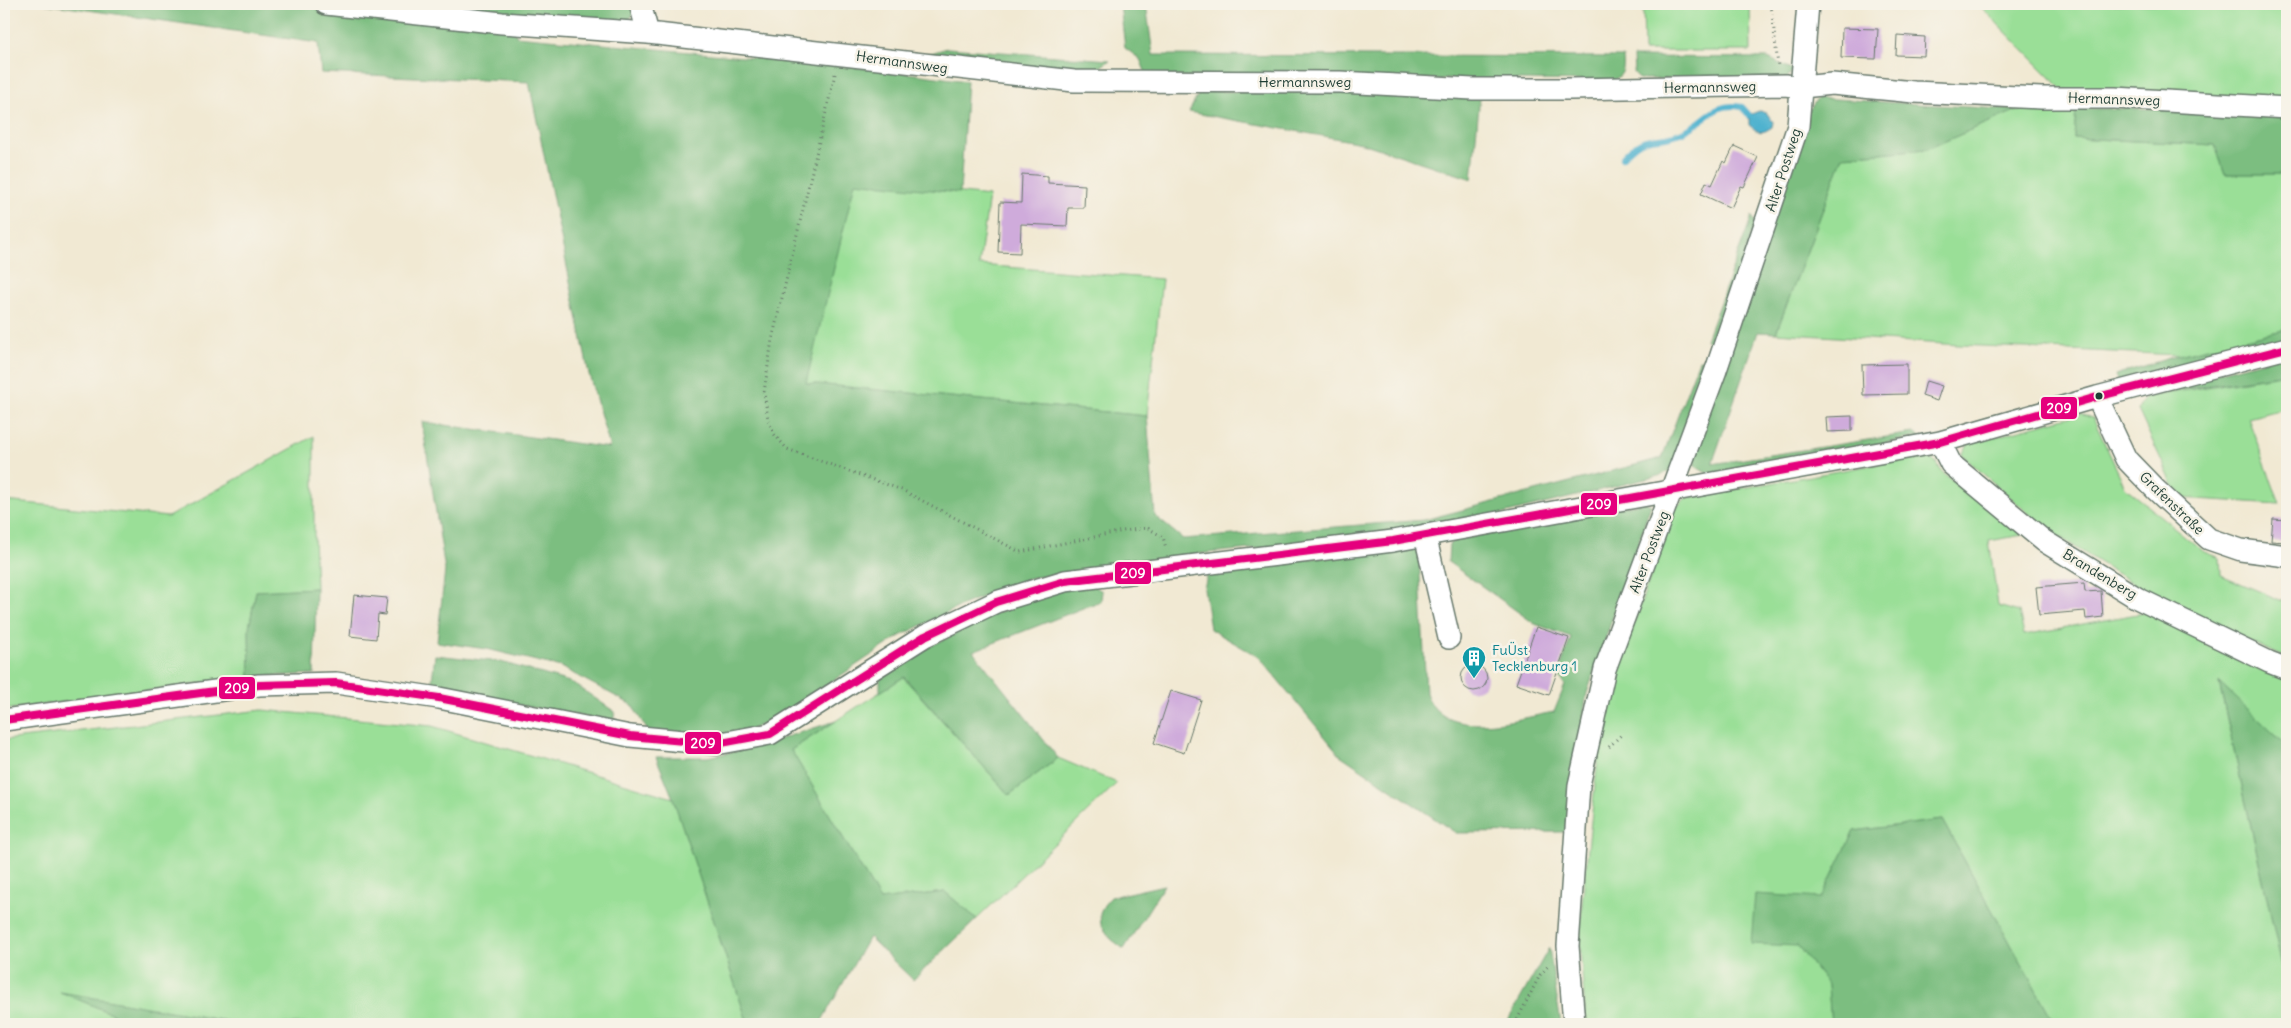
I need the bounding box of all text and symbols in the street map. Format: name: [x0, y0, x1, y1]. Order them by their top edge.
street label: Hermannsweg: [855, 47, 949, 77]
street label: Hermannsweg: [1259, 73, 1351, 91]
street label: Hermannsweg: [1664, 77, 1756, 97]
street label: Hermannsweg: [2067, 88, 2161, 110]
street label: Alter Postweg: [1761, 126, 1805, 214]
unlabelled marker: [2094, 391, 2104, 401]
line badge: 209: [2040, 396, 2078, 420]
text: 209: [2047, 399, 2071, 417]
street label: Grafenstraße: [2136, 468, 2208, 538]
line badge: 209: [1580, 492, 1618, 516]
text: 209: [1587, 495, 1611, 513]
street label: Alter Postweg: [1625, 508, 1673, 596]
street label: Brandenberg: [2060, 545, 2140, 603]
line badge: 209: [1114, 561, 1152, 585]
text: 209: [1121, 564, 1145, 582]
place label: FuÜst Tecklenburg 1: [1492, 641, 1577, 675]
building icon: FuÜst Tecklenburg 1: [1461, 645, 1487, 679]
line badge: 209: [218, 676, 256, 700]
text: 209: [225, 679, 249, 697]
line badge: 209: [684, 731, 722, 755]
text: 209: [691, 734, 715, 752]

